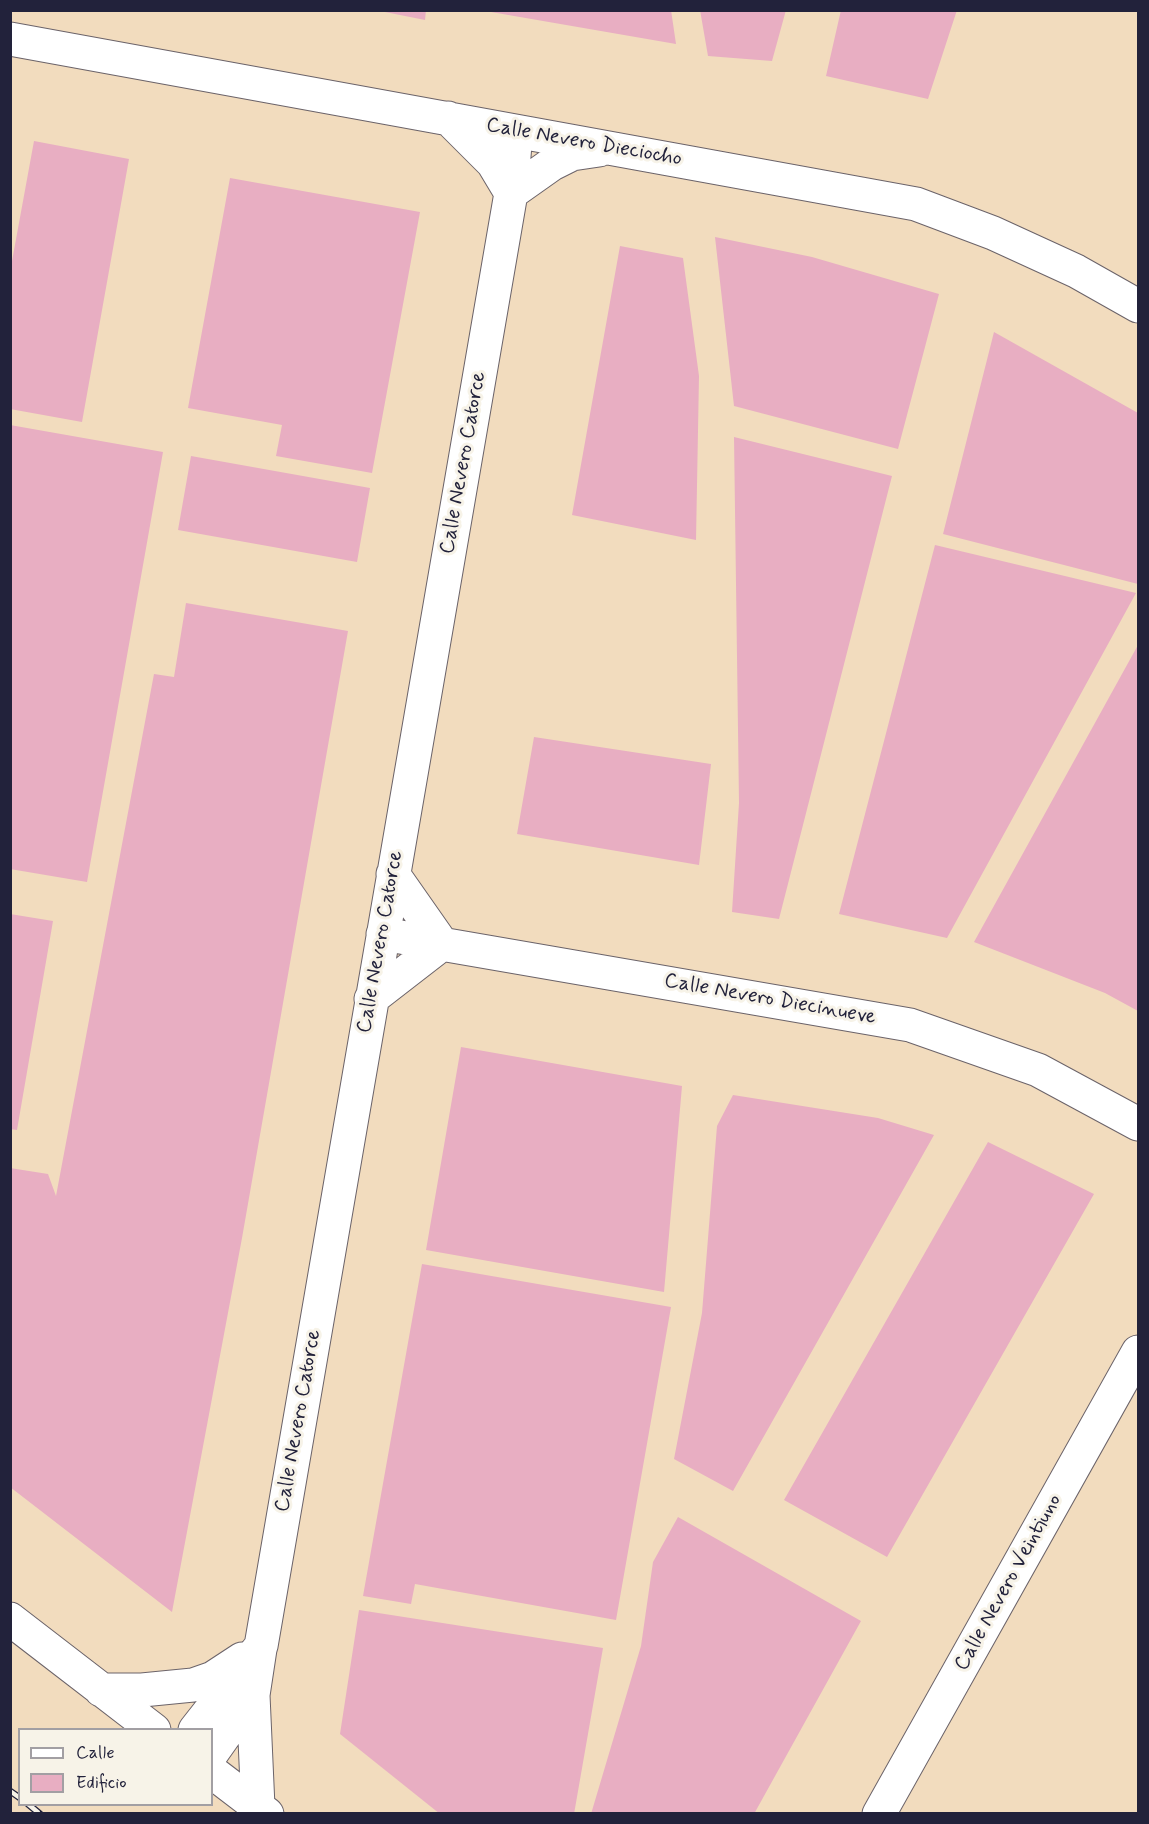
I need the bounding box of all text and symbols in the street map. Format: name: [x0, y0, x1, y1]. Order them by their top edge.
street label: Calle Nevero Dieciocho: [484, 113, 684, 173]
street label: Calle Nevero Catorce: [436, 370, 492, 556]
street label: Calle Nevero Catorce: [353, 849, 409, 1035]
street label: Calle Nevero Diecinueve: [662, 969, 878, 1031]
street label: Calle Nevero Catorce: [271, 1328, 327, 1514]
street label: Calle Nevero Veintiuno: [950, 1490, 1068, 1676]
legend: [18, 1728, 213, 1806]
text: Calle: [76, 1741, 115, 1765]
text: Edificio: [76, 1771, 127, 1795]

